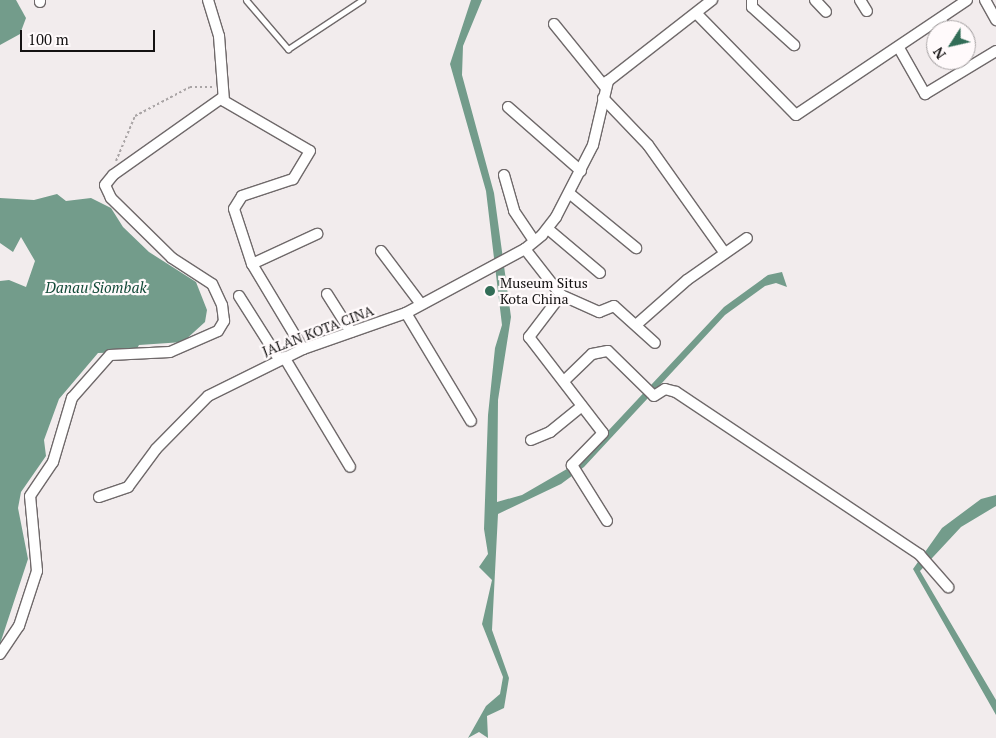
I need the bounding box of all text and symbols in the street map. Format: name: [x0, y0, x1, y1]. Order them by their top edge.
scale bar: [22, 20, 158, 52]
north arrow: [926, 20, 976, 70]
text: 100 m: [28, 29, 69, 49]
text: N: [928, 44, 950, 63]
place label: Museum Situs Kota China: [500, 275, 588, 308]
water label: Danau Siombak: [45, 279, 147, 297]
marker: Museum Situs Kota China: [484, 285, 496, 297]
street label: JALAN KOTA CINA: [260, 302, 376, 360]

